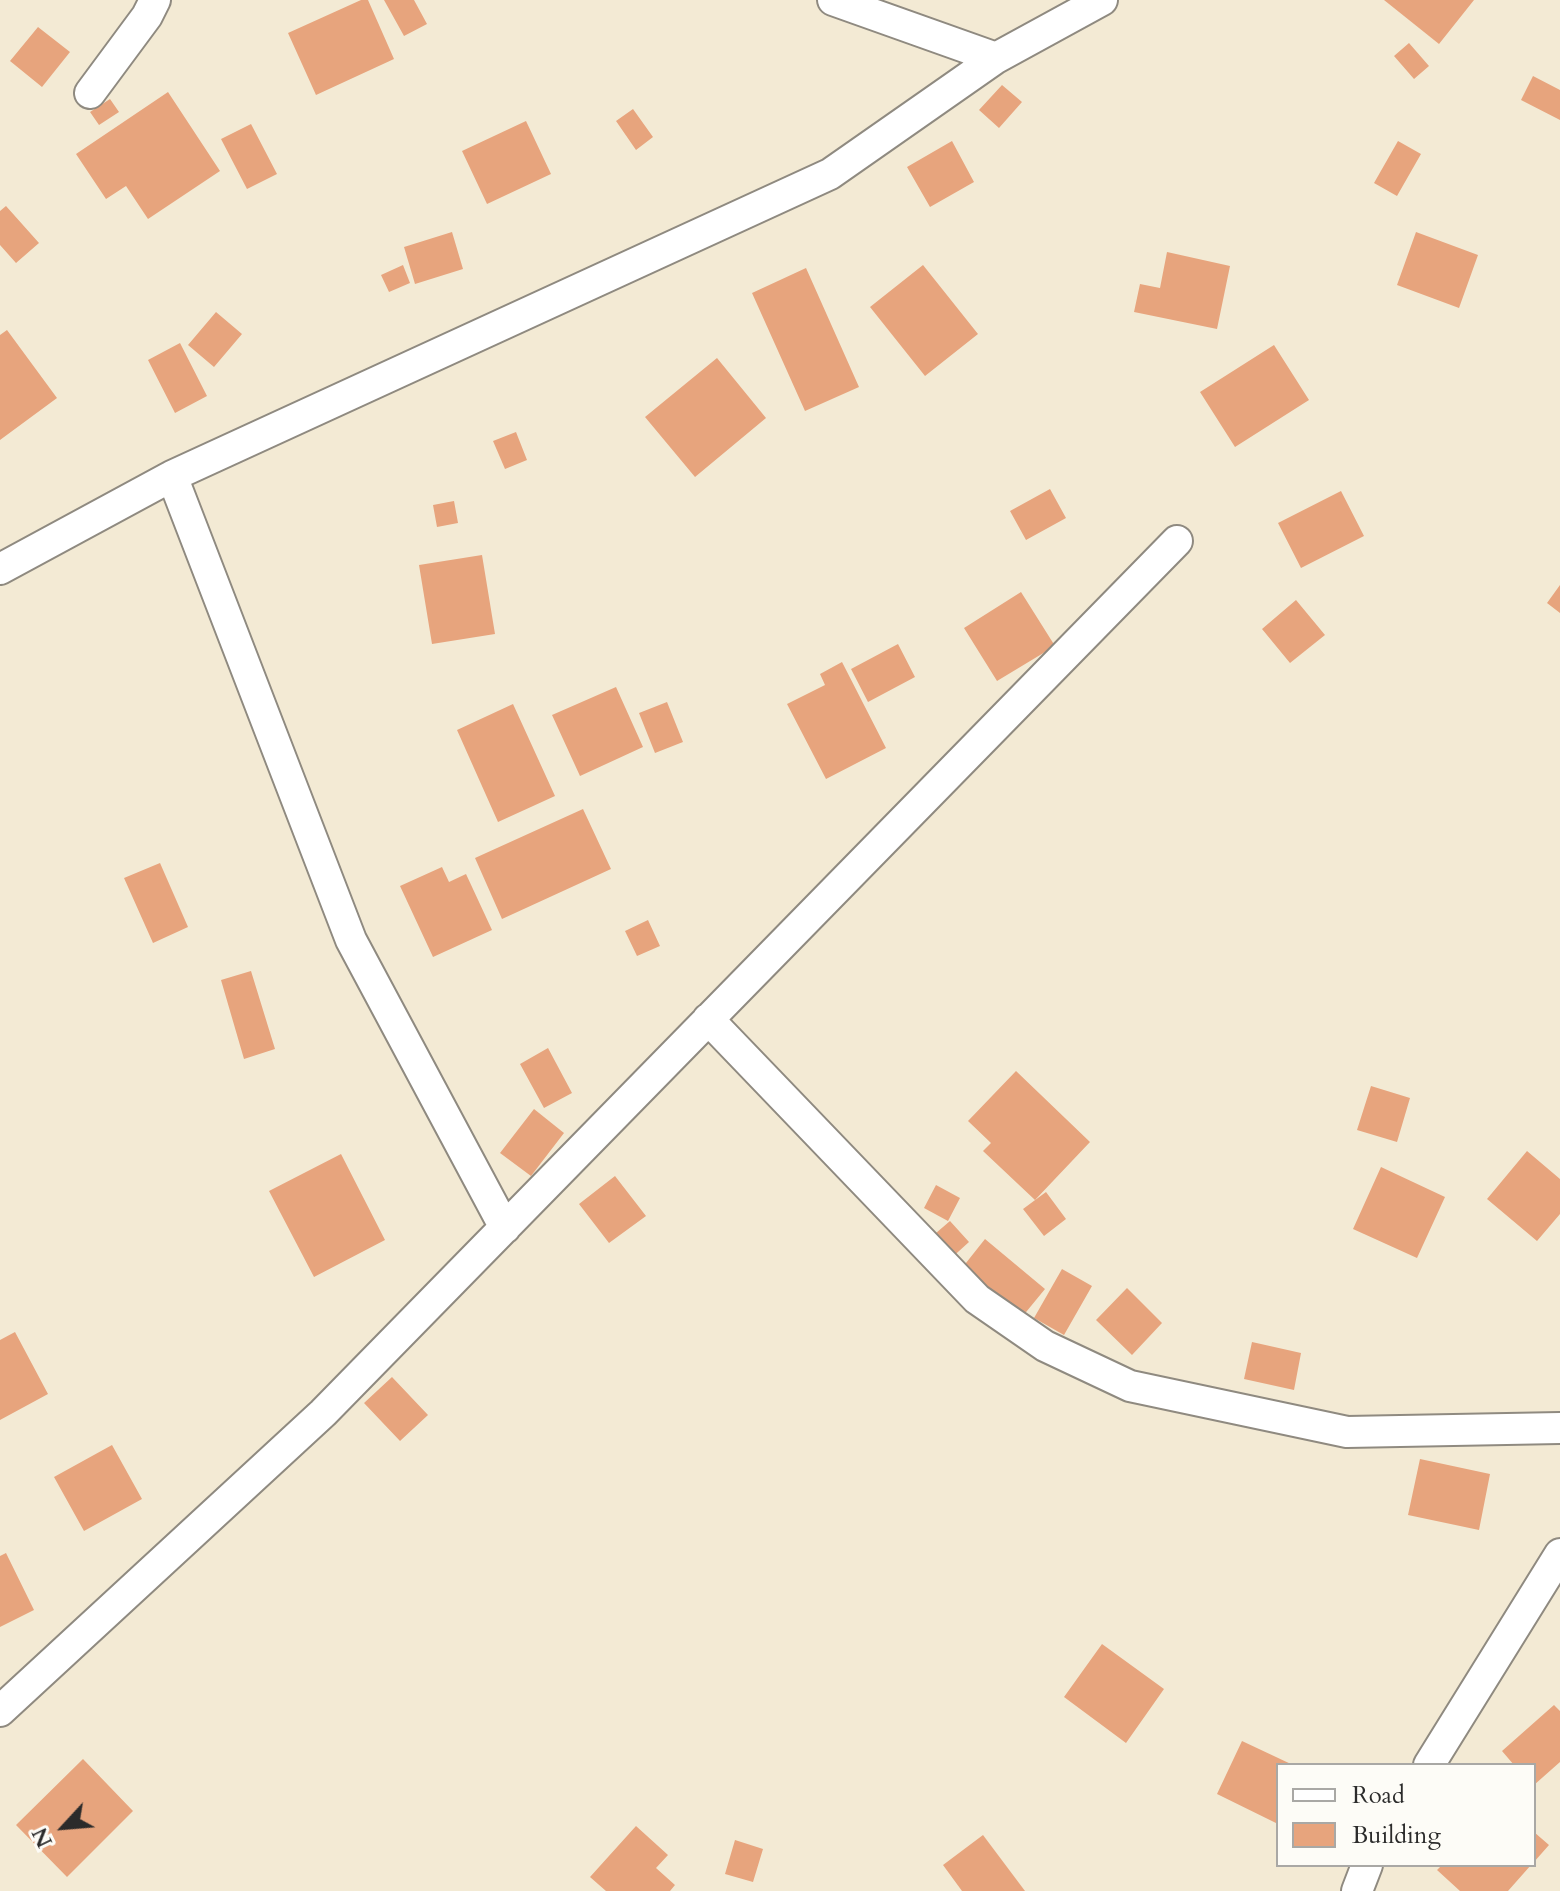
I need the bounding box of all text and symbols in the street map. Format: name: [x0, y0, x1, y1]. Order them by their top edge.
legend: [1276, 1763, 1536, 1867]
text: Road: [1352, 1779, 1405, 1812]
north arrow: [24, 1787, 104, 1867]
text: Building: [1352, 1819, 1441, 1852]
text: N: [25, 1822, 60, 1853]

